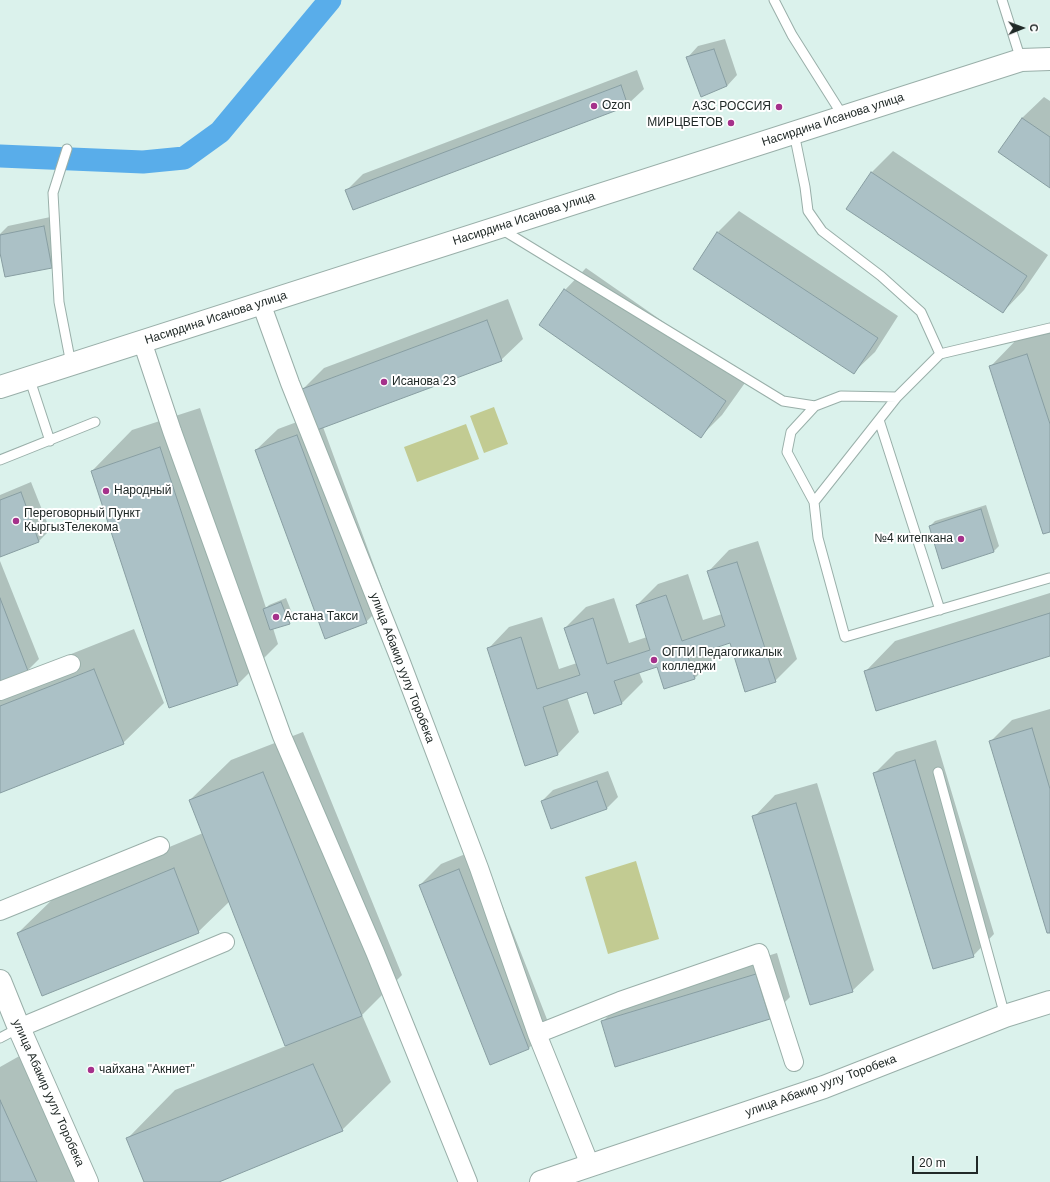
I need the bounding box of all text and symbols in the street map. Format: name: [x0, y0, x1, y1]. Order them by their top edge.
north arrow: [1002, 8, 1042, 48]
text: С: [1028, 24, 1040, 32]
street label: Насирдина Исанова улица: [760, 90, 906, 150]
place label: Ozon: [602, 99, 631, 113]
place label: АЗС РОССИЯ: [692, 100, 771, 114]
marker: Ozon: [589, 101, 599, 111]
marker: АЗС РОССИЯ: [774, 102, 784, 112]
place label: МИРЦВЕТОВ: [647, 116, 723, 130]
marker: МИРЦВЕТОВ: [726, 118, 736, 128]
street label: Насирдина Исанова улица: [451, 189, 597, 249]
street label: Насирдина Исанова улица: [143, 288, 289, 348]
place label: Исанова 23: [392, 375, 456, 389]
marker: Исанова 23: [379, 377, 389, 387]
place label: Народный: [114, 484, 171, 498]
marker: Народный: [101, 486, 111, 496]
place label: Переговорный Пункт КыргызТелекома: [24, 507, 140, 535]
marker: Переговорный Пункт КыргызТелекома: [11, 516, 21, 526]
place label: №4 китепкана: [874, 532, 953, 546]
marker: №4 китепкана: [956, 534, 966, 544]
street label: улица Абакир уулу Торобека: [367, 591, 437, 745]
place label: Астана Такси: [284, 610, 358, 624]
marker: Астана Такси: [271, 612, 281, 622]
place label: ОГПИ Педагогикалык колледжи: [662, 646, 782, 674]
marker: ОГПИ Педагогикалык колледжи: [649, 655, 659, 665]
street label: улица Абакир уулу Торобека: [9, 1017, 87, 1169]
street label: улица Абакир уулу Торобека: [744, 1052, 898, 1120]
place label: чайхана "Акниет": [99, 1063, 195, 1077]
marker: чайхана "Акниет": [86, 1065, 96, 1075]
scale bar: [914, 1148, 980, 1174]
text: 20 m: [919, 1156, 946, 1170]

